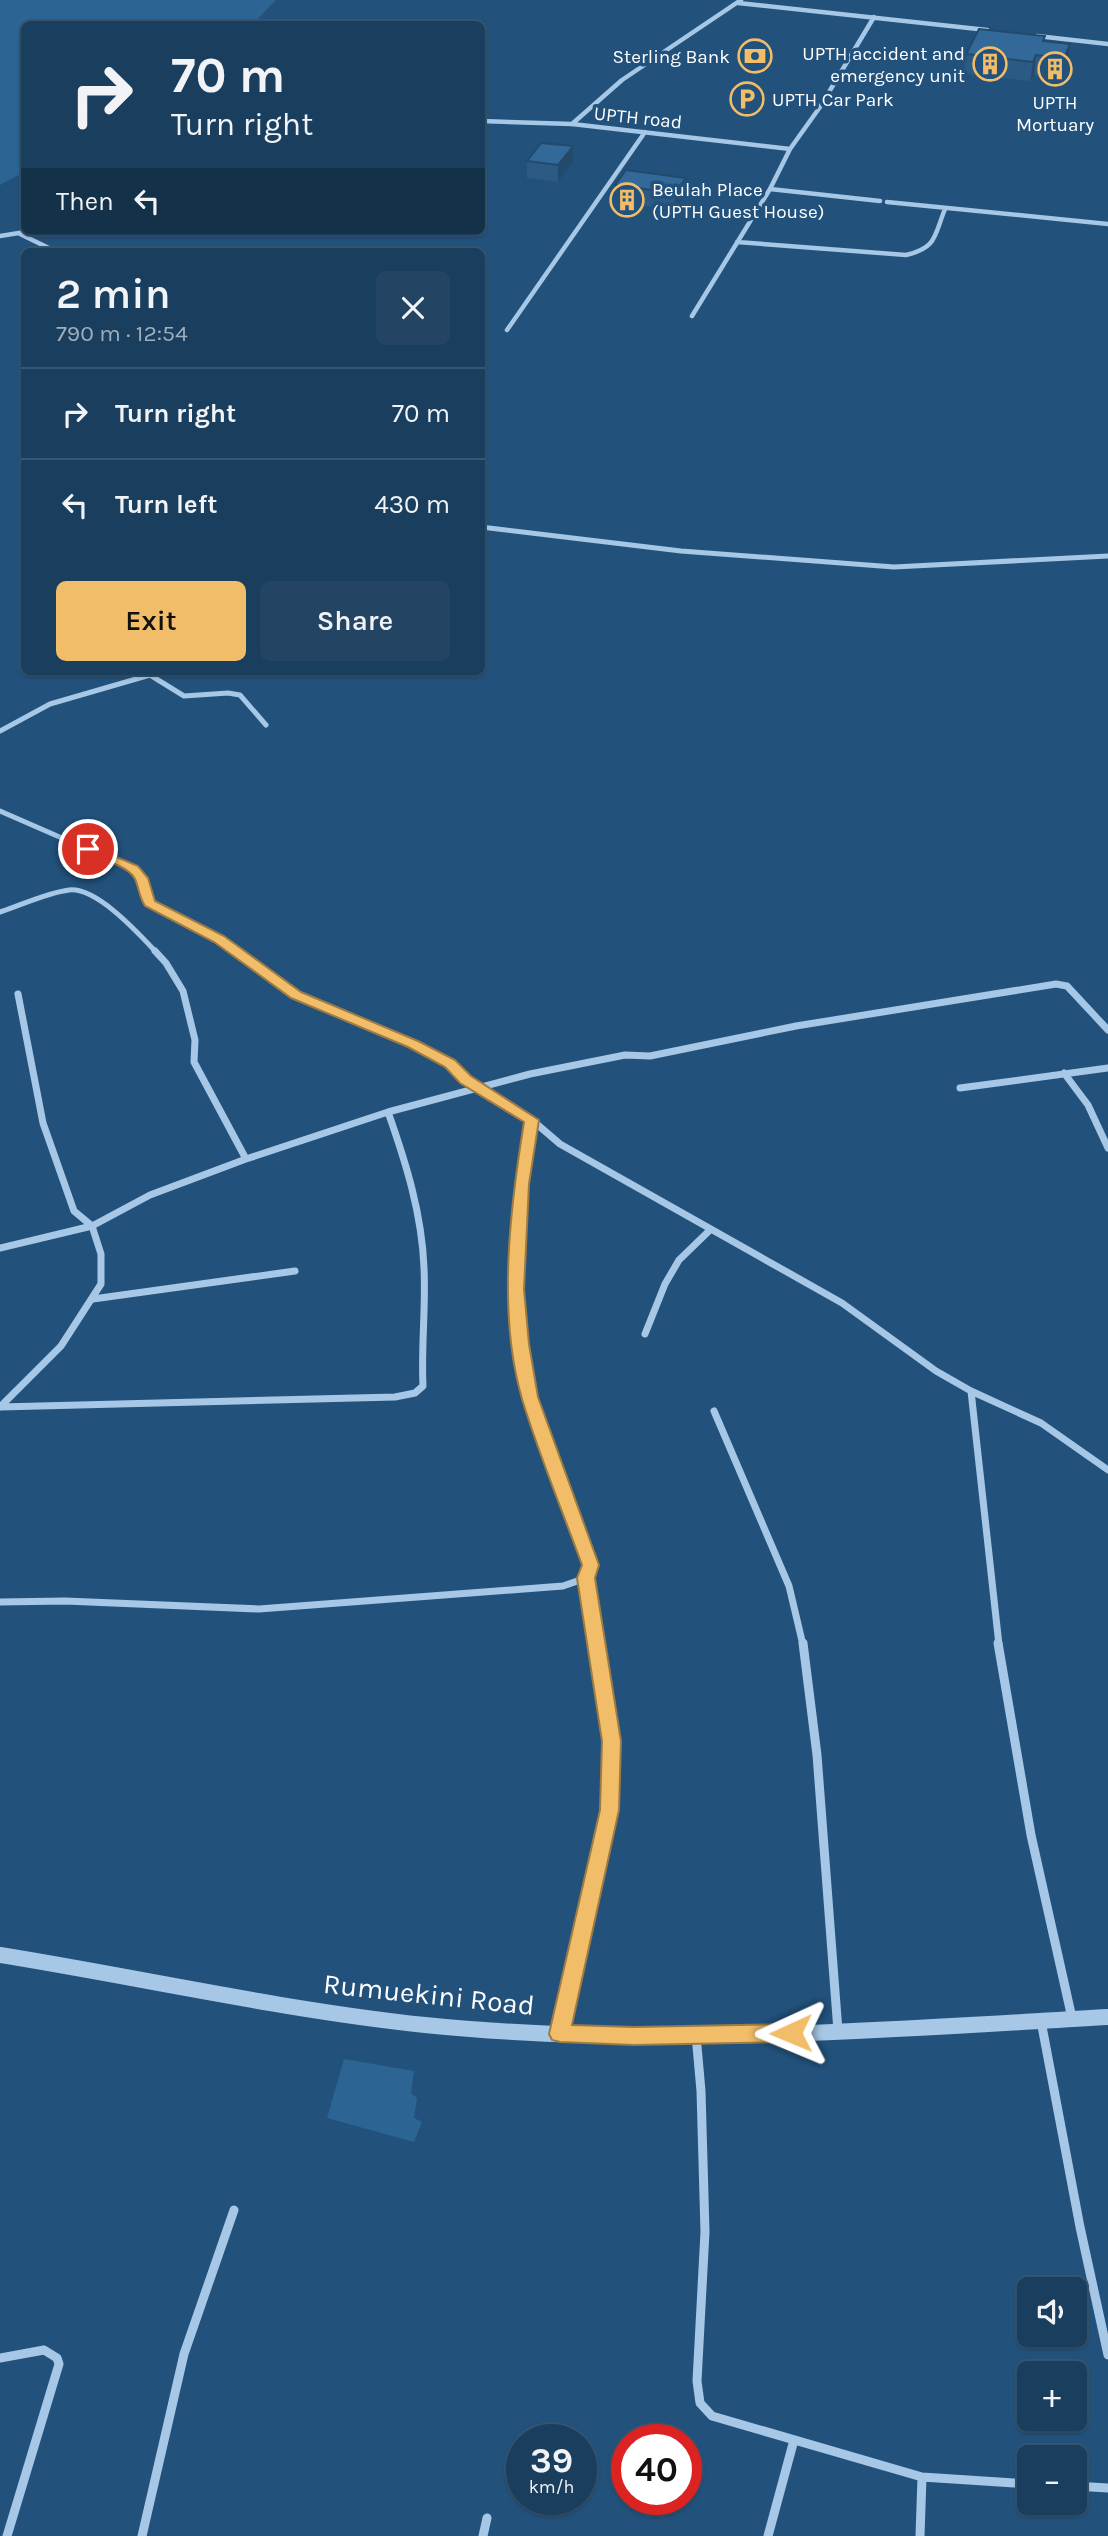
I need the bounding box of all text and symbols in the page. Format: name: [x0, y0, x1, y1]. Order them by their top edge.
bank icon: Sterling Bank: [736, 37, 774, 75]
place label: UPTH accident and emergency unit: [802, 43, 965, 87]
building icon: UPTH accident and emergency unit: [971, 45, 1009, 83]
place label: Sterling Bank: [613, 46, 730, 68]
text: 70 m: [171, 47, 285, 104]
icon: right: [56, 49, 147, 140]
building icon: UPTH Mortuary: [1036, 50, 1074, 88]
parking icon: UPTH Car Park: [728, 80, 766, 118]
place label: UPTH Car Park: [772, 89, 894, 111]
place label: UPTH Mortuary: [1016, 92, 1094, 136]
street label: UPTH road: [593, 102, 683, 134]
text: Turn right: [171, 106, 313, 143]
place label: Beulah Place (UPTH Guest House): [652, 179, 825, 223]
building icon: Beulah Place (UPTH Guest House): [608, 181, 646, 219]
icon: left: [128, 182, 166, 220]
text: Then: [56, 186, 114, 217]
text: 2 min: [56, 269, 171, 319]
button: close: [376, 271, 450, 345]
text: 790 m · 12:54: [56, 320, 188, 347]
icon: right: [56, 395, 94, 433]
text: Turn right: [115, 398, 236, 429]
text: 70 m: [392, 398, 450, 429]
icon: left: [56, 486, 94, 524]
text: Turn left: [115, 489, 217, 520]
text: 430 m: [374, 489, 450, 520]
button: Exit: [56, 581, 246, 661]
button: Share: [260, 581, 450, 661]
pin: [58, 819, 118, 879]
icon: arrive: [69, 830, 107, 868]
street label: Rumuekini Road: [322, 1967, 536, 2022]
position arrow: [754, 1996, 828, 2070]
map controls: [1017, 2277, 1087, 2515]
button: sound: [1017, 2277, 1087, 2347]
button: +: [1017, 2361, 1087, 2431]
speed limit sign: 40: [611, 2424, 702, 2515]
text: 39: [530, 2440, 573, 2481]
button: −: [1017, 2445, 1087, 2515]
text: km/h: [529, 2476, 574, 2498]

